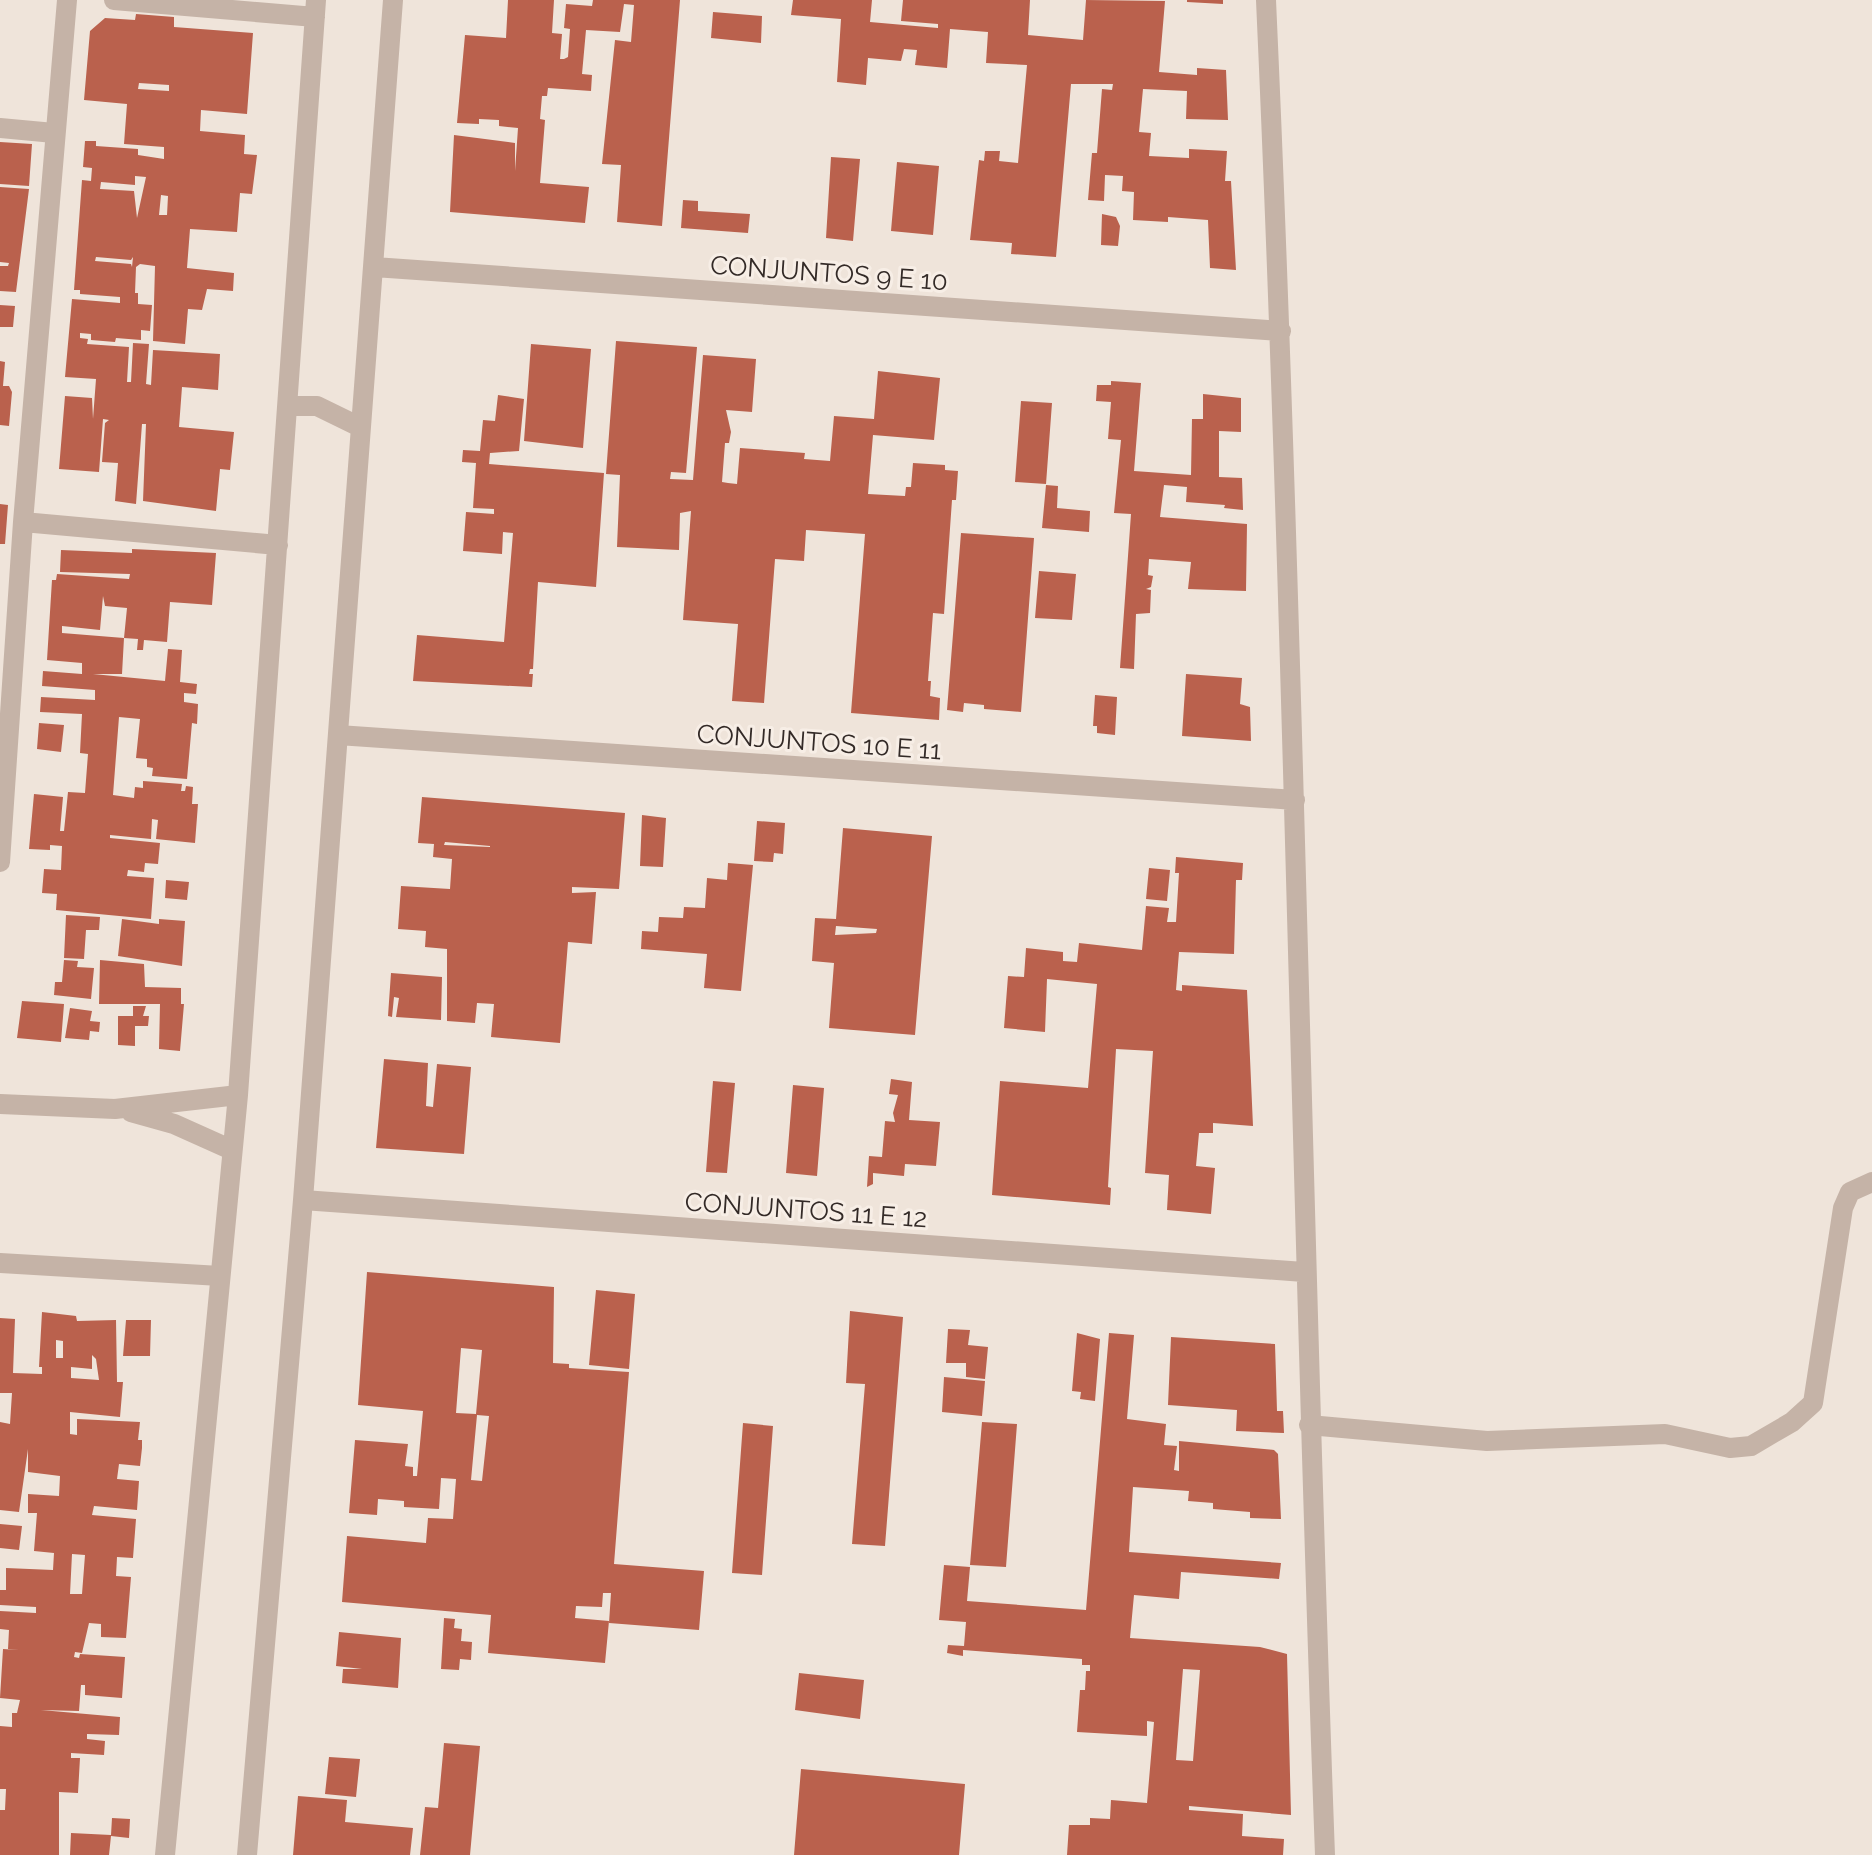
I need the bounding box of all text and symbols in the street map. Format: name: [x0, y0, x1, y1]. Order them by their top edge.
street label: CONJUNTOS 9 E 10: [709, 250, 949, 296]
street label: CONJUNTOS 10 E 11: [696, 718, 942, 766]
street label: CONJUNTOS 11 E 12: [684, 1187, 928, 1233]

